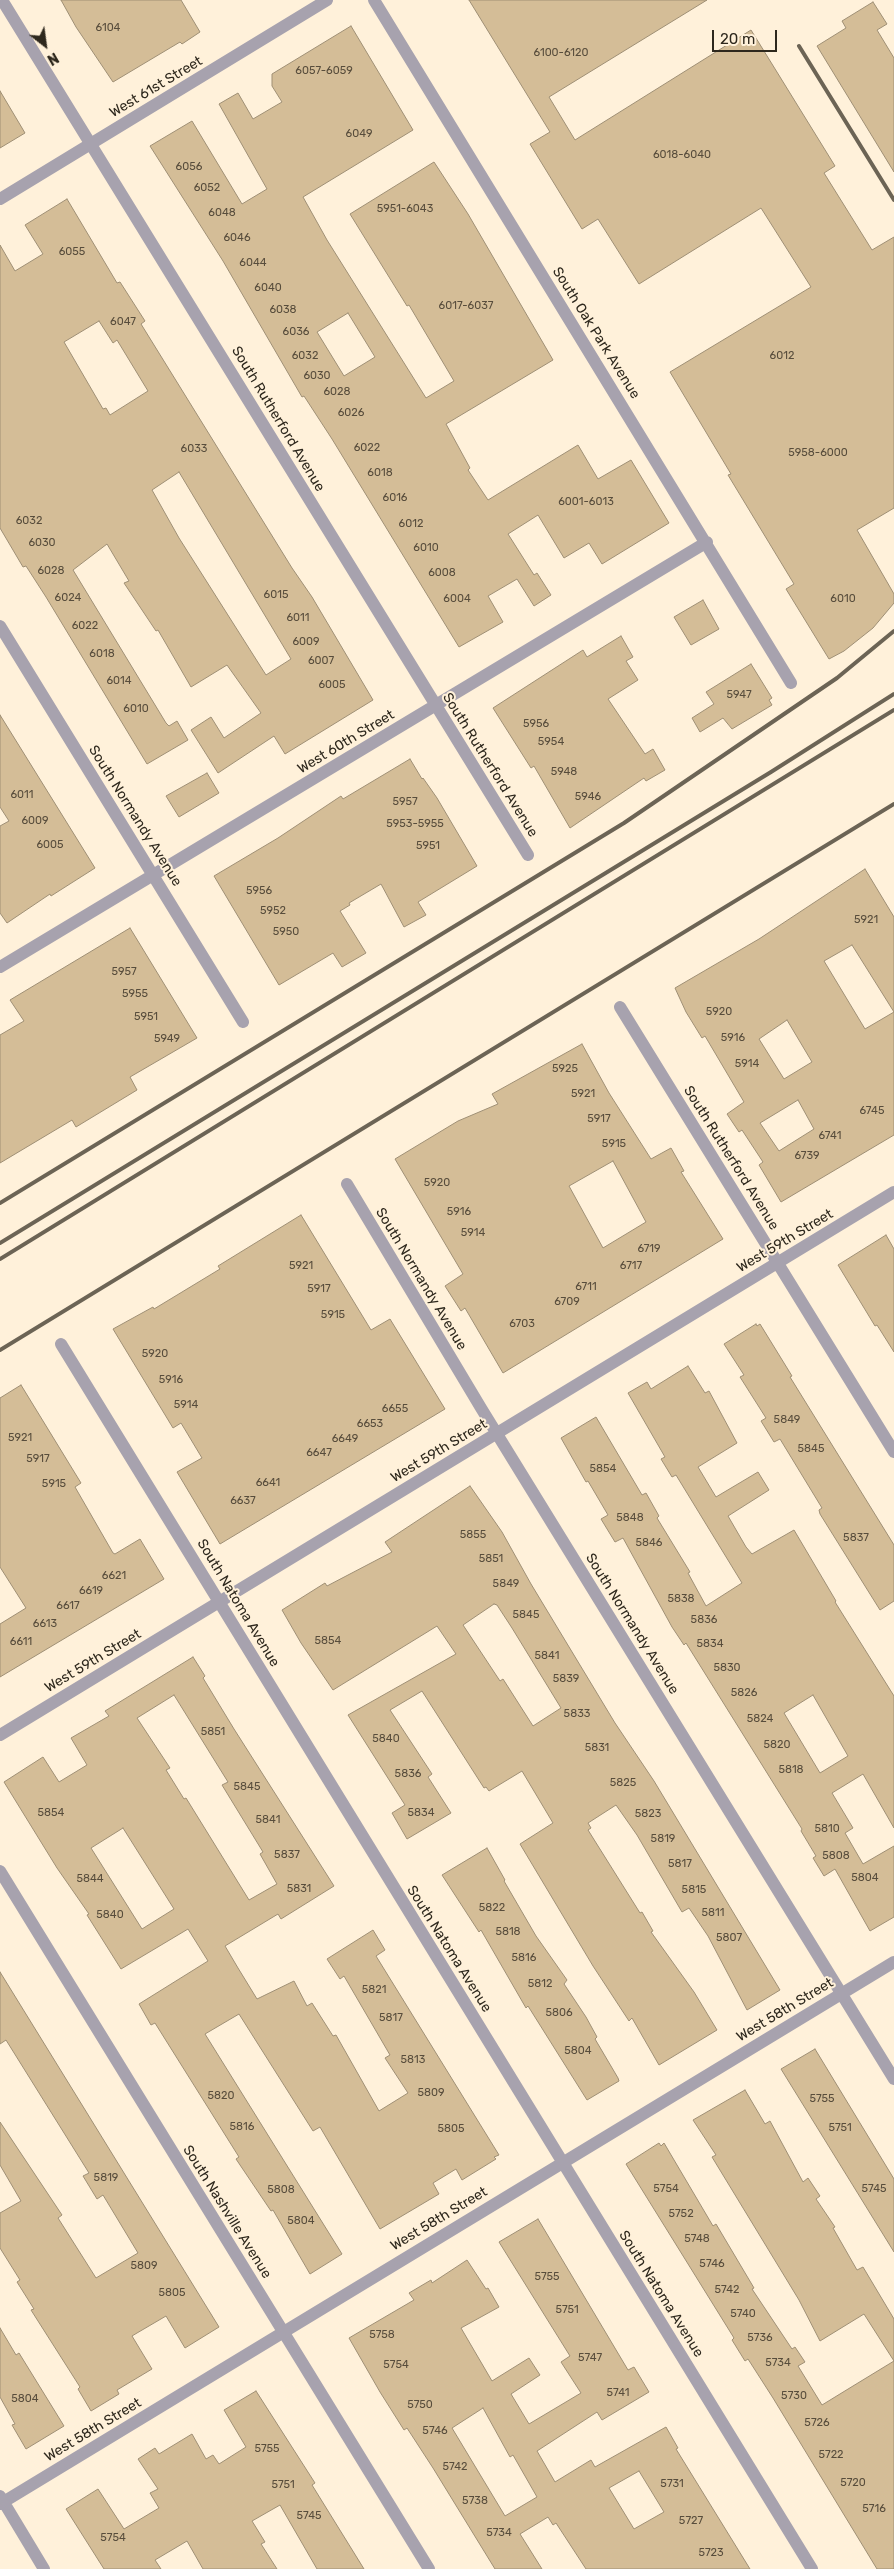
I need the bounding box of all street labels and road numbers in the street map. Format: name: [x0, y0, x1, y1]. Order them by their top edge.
street label: West 61st Street: [106, 53, 206, 121]
street label: South Oak Park Avenue: [549, 264, 643, 402]
street label: South Rutherford Avenue: [228, 343, 328, 495]
street label: South Rutherford Avenue: [439, 690, 541, 840]
street label: West 60th Street: [295, 706, 397, 778]
street label: South Normandy Avenue: [85, 742, 185, 890]
street label: South Rutherford Avenue: [680, 1083, 782, 1233]
street label: South Normandy Avenue: [372, 1205, 470, 1353]
street label: West 59th Street: [734, 1206, 836, 1276]
street label: West 59th Street: [388, 1416, 490, 1486]
street label: South Natoma Avenue: [193, 1536, 283, 1670]
street label: South Normandy Avenue: [582, 1550, 682, 1698]
street label: West 59th Street: [42, 1626, 144, 1696]
street label: South Natoma Avenue: [403, 1883, 495, 2015]
street label: West 58th Street: [734, 1974, 836, 2046]
street label: South Nashville Avenue: [179, 2142, 275, 2282]
street label: West 58th Street: [388, 2183, 490, 2255]
street label: South Natoma Avenue: [615, 2228, 707, 2360]
street label: West 58th Street: [42, 2394, 144, 2466]

